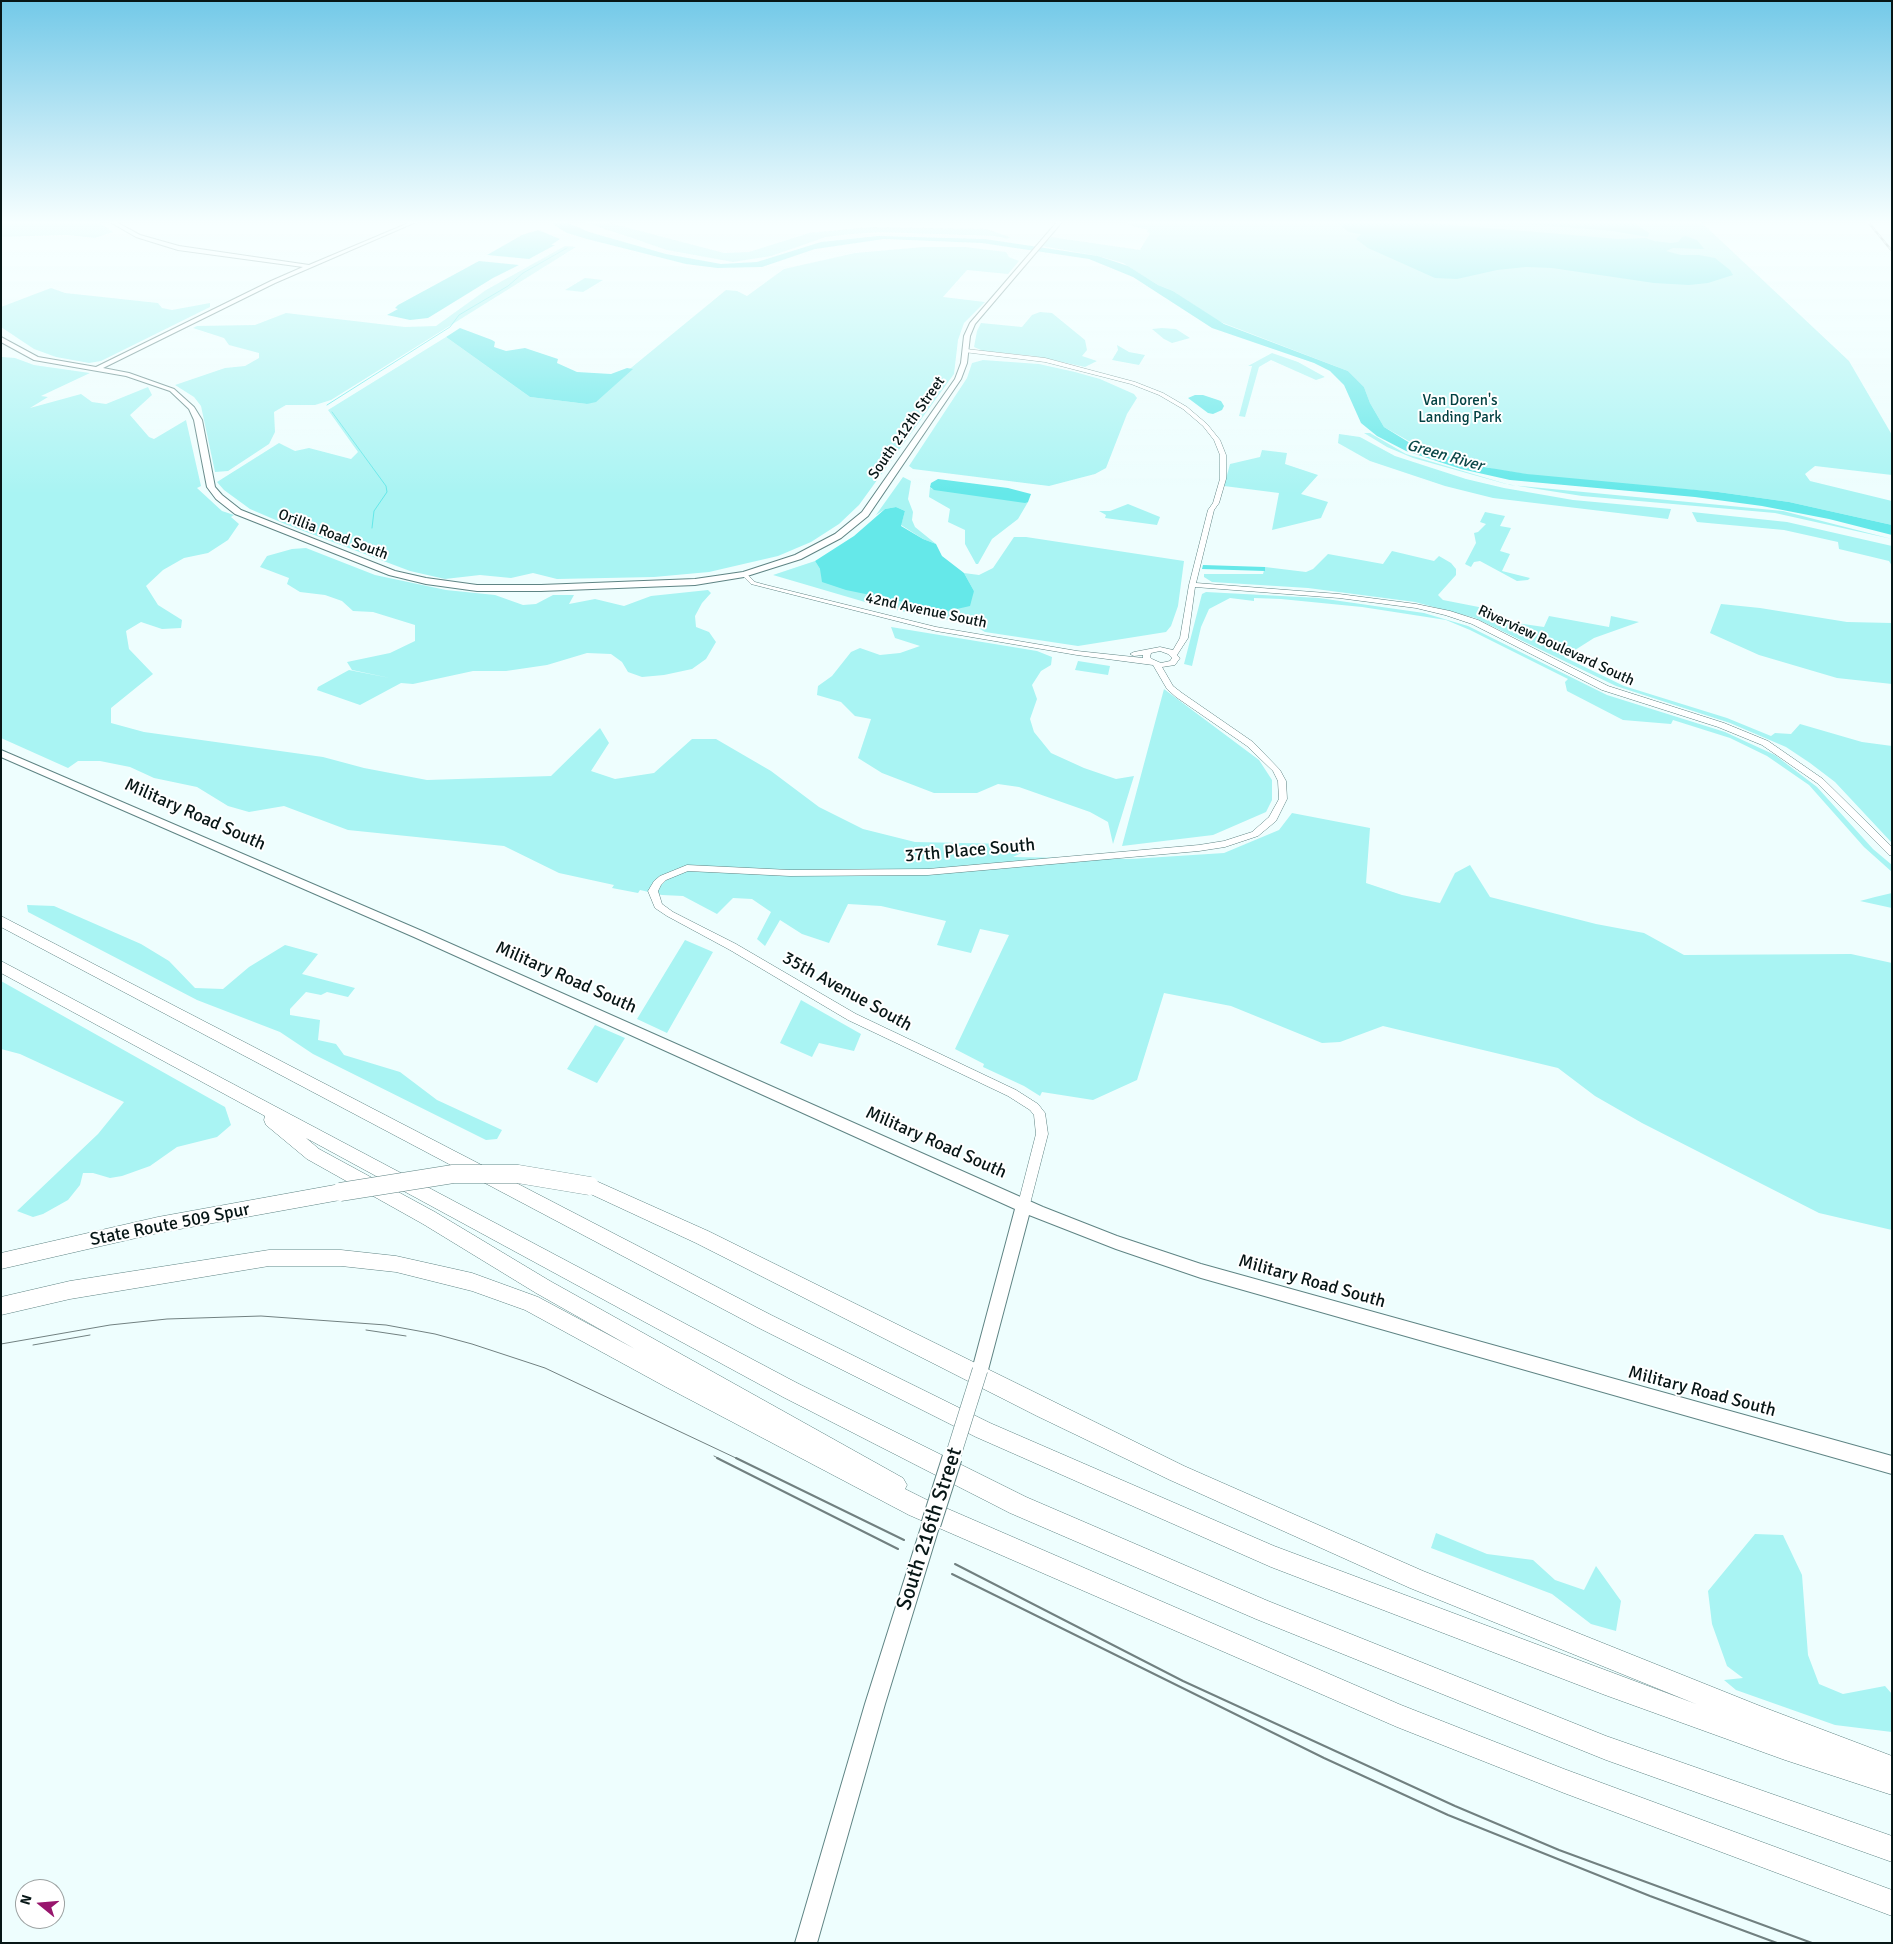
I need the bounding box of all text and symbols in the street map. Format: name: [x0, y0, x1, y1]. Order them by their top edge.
street label: South 212th Street: [865, 373, 949, 483]
park label: Van Doren's Landing Park: [1418, 392, 1502, 427]
water label: Green River: [1404, 436, 1486, 476]
street label: Orillia Road South: [275, 506, 391, 564]
street label: 42nd Avenue South: [864, 589, 988, 633]
street label: Riverview Boulevard South: [1475, 602, 1637, 690]
street label: Military Road South: [121, 774, 269, 856]
street label: 37th Place South: [904, 835, 1036, 867]
street label: Military Road South: [492, 937, 640, 1019]
street label: 35th Avenue South: [778, 947, 916, 1037]
street label: Military Road South: [862, 1102, 1010, 1184]
street label: State Route 509 Spur: [88, 1199, 252, 1251]
street label: Military Road South: [1236, 1251, 1388, 1313]
street label: Military Road South: [1626, 1362, 1778, 1422]
street label: South 216th Street: [892, 1444, 968, 1614]
north arrow: [15, 1879, 65, 1929]
text: N: [17, 1893, 36, 1907]

